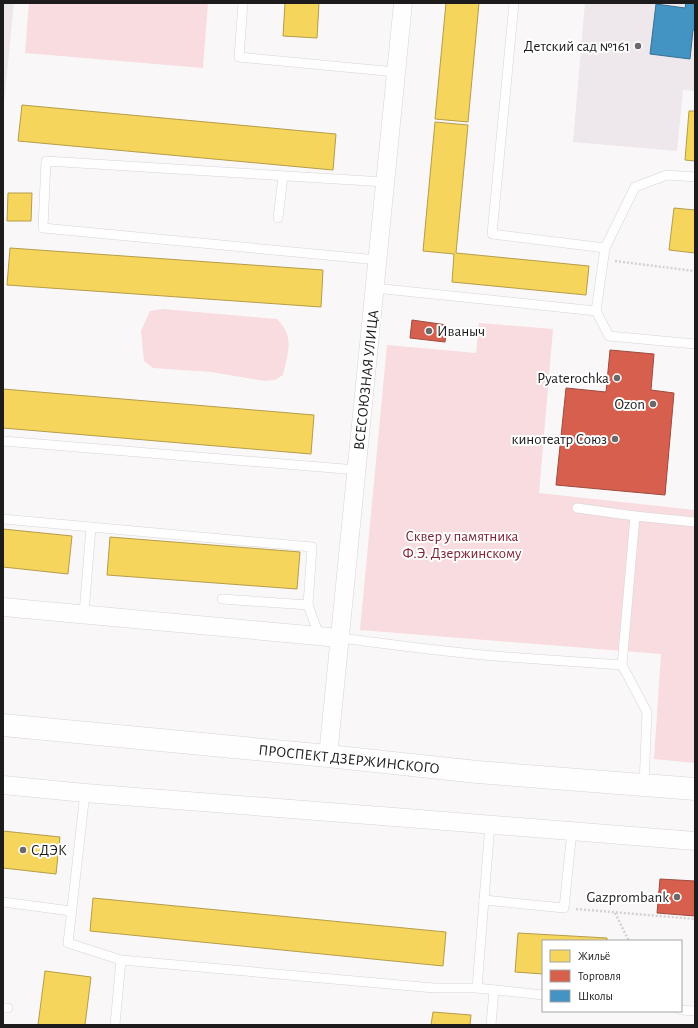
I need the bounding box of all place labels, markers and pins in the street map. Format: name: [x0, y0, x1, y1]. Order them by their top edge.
place label: Детский сад №161: [524, 39, 630, 54]
marker: Детский сад №161: [633, 41, 643, 51]
place label: Иваныч: [437, 324, 485, 339]
marker: Иваныч: [424, 326, 434, 336]
place label: Pyaterochka: [537, 371, 609, 386]
marker: Pyaterochka: [612, 373, 622, 383]
place label: Ozon: [615, 397, 645, 412]
marker: Ozon: [648, 399, 658, 409]
place label: кинотеатр Союз: [512, 432, 607, 447]
marker: кинотеатр Союз: [610, 434, 620, 444]
place label: СДЭК: [31, 843, 67, 858]
marker: СДЭК: [18, 845, 28, 855]
place label: Gazprombank: [586, 890, 669, 905]
marker: Gazprombank: [672, 892, 682, 902]

